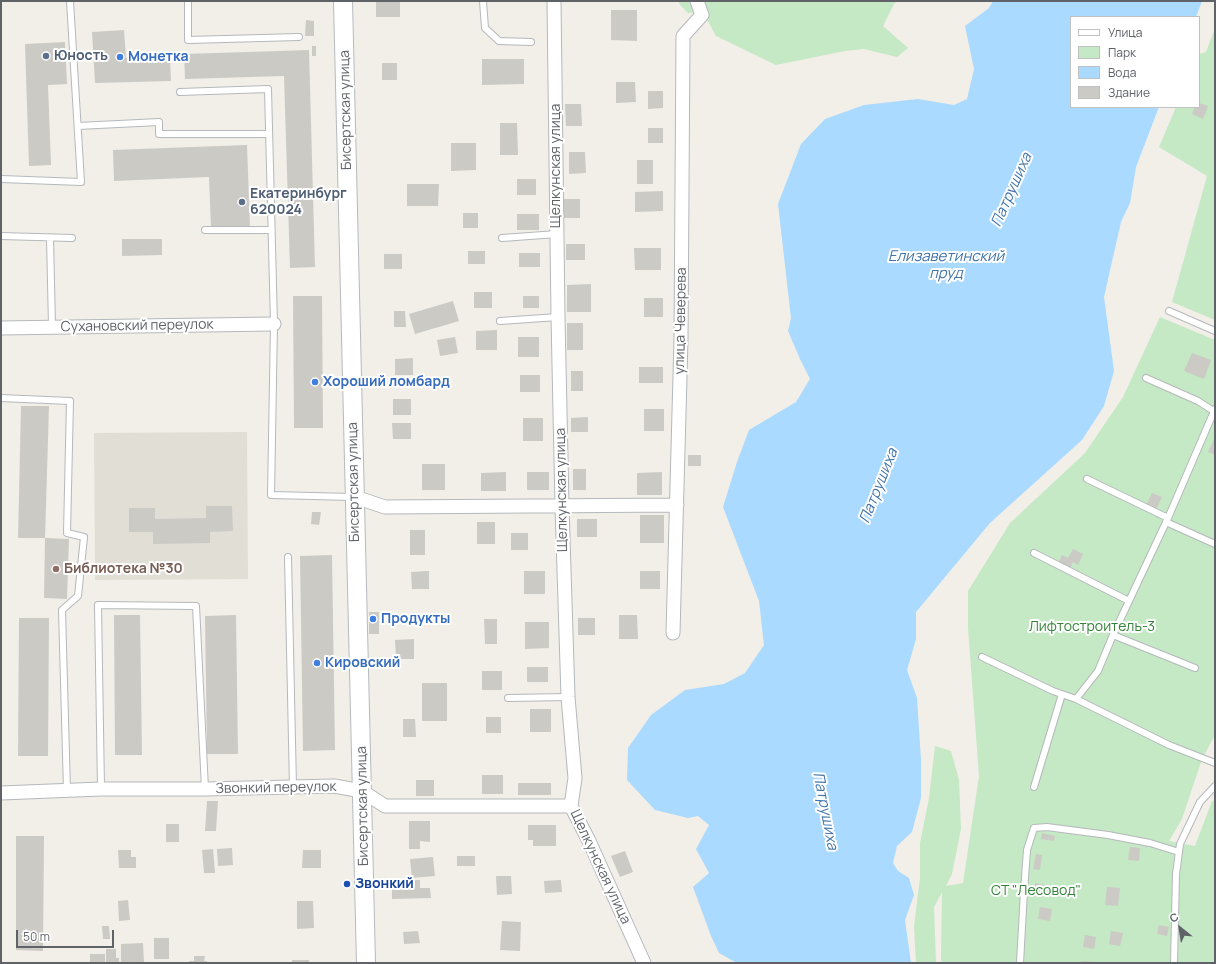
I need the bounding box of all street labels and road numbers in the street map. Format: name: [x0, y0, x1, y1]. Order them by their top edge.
street label: Бисертская улица: [337, 50, 355, 170]
street label: Щелкунская улица: [548, 104, 564, 228]
street label: улица Чеверева: [672, 267, 690, 375]
street label: Сухановский переулок: [61, 316, 213, 336]
street label: Бисертская улица: [345, 422, 363, 542]
street label: Щелкунская улица: [553, 428, 571, 552]
street label: Бисертская улица: [354, 746, 372, 866]
street label: Звонкий переулок: [215, 779, 337, 797]
street label: Щелкунская улица: [566, 807, 634, 927]

